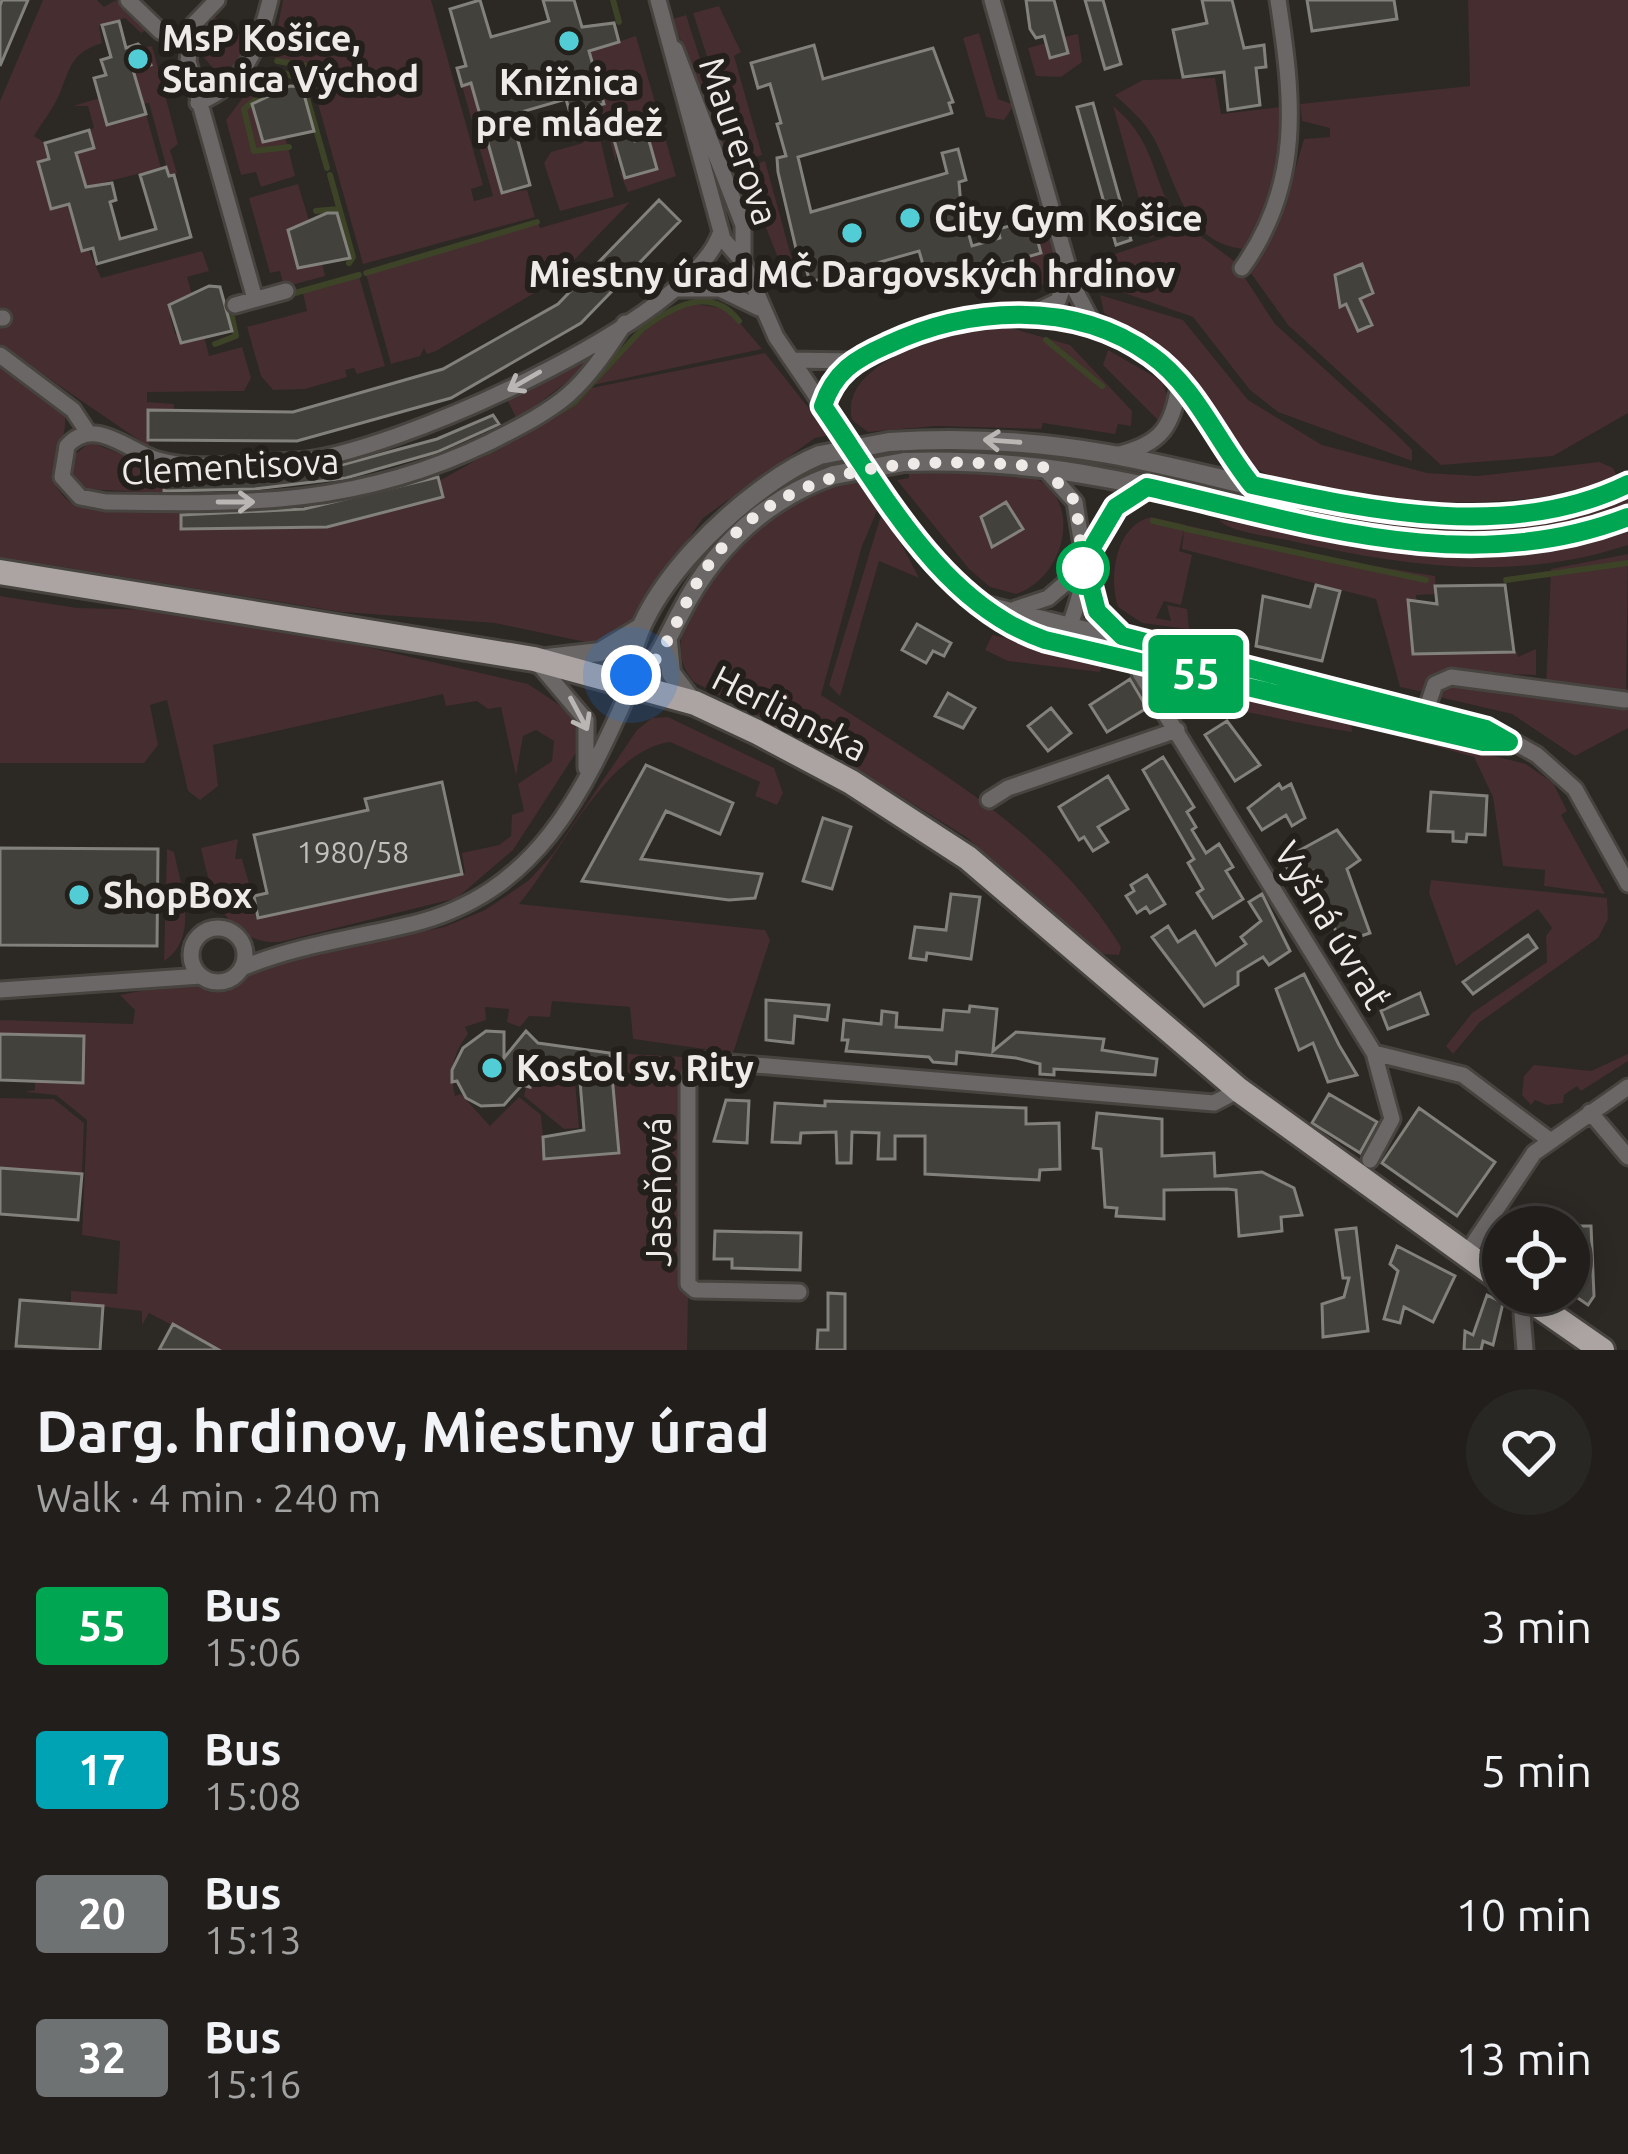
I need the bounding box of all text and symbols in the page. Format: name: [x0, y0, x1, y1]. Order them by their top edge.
place label: MsP Košice, Stanica Východ: [162, 17, 419, 99]
marker: Knižnica pre mládež: [556, 28, 582, 54]
marker: MsP Košice, Stanica Východ: [125, 46, 151, 72]
street label: Maurerova: [692, 52, 787, 230]
place label: Knižnica pre mládež: [475, 61, 663, 143]
place label: City Gym Košice: [934, 197, 1203, 238]
marker: City Gym Košice: [897, 205, 923, 231]
marker: Miestny úrad MČ Dargovských hrdinov: [839, 220, 865, 246]
place label: Miestny úrad MČ Dargovských hrdinov: [529, 251, 1175, 294]
one-way arrow: [507, 370, 542, 393]
one-way arrow: [983, 429, 1022, 452]
street label: Clementisova: [120, 439, 340, 492]
one-way arrow: [216, 491, 255, 513]
unlabelled marker: [1058, 543, 1108, 593]
line badge: 55: [1142, 635, 1250, 713]
your location: [601, 645, 661, 705]
text: 55: [1172, 650, 1220, 697]
street label: Herlianska: [706, 656, 874, 769]
one-way arrow: [569, 696, 592, 731]
street label: Vyšná úvrať: [1267, 834, 1398, 1016]
house number: 1980/58: [297, 835, 409, 869]
place label: ShopBox: [103, 874, 253, 915]
marker: ShopBox: [66, 882, 92, 908]
place label: Kostol sv. Rity: [516, 1047, 754, 1088]
marker: Kostol sv. Rity: [479, 1055, 505, 1081]
street label: Jaseňová: [637, 1117, 678, 1267]
map controls: [1482, 1206, 1590, 1314]
button: locate: [1482, 1206, 1590, 1314]
button: heart: [1466, 1389, 1592, 1515]
text: Darg. hrdinov, Miestny úrad: [36, 1399, 770, 1463]
text: Walk · 4 min · 240 m: [36, 1476, 381, 1519]
text: Bus: [204, 1579, 281, 1630]
text: 3 min: [1481, 1601, 1592, 1652]
text: 55: [78, 1602, 126, 1649]
text: 15:06: [204, 1630, 302, 1673]
text: Bus: [204, 1723, 281, 1774]
text: 5 min: [1481, 1745, 1592, 1796]
text: 17: [78, 1746, 126, 1793]
text: 15:08: [204, 1774, 302, 1817]
text: Bus: [204, 1867, 281, 1918]
text: 10 min: [1455, 1889, 1592, 1940]
text: 20: [78, 1890, 126, 1937]
text: 15:13: [204, 1918, 302, 1961]
text: Bus: [204, 2011, 281, 2062]
text: 13 min: [1455, 2033, 1592, 2084]
text: 32: [78, 2034, 126, 2081]
text: 15:16: [204, 2062, 302, 2105]

